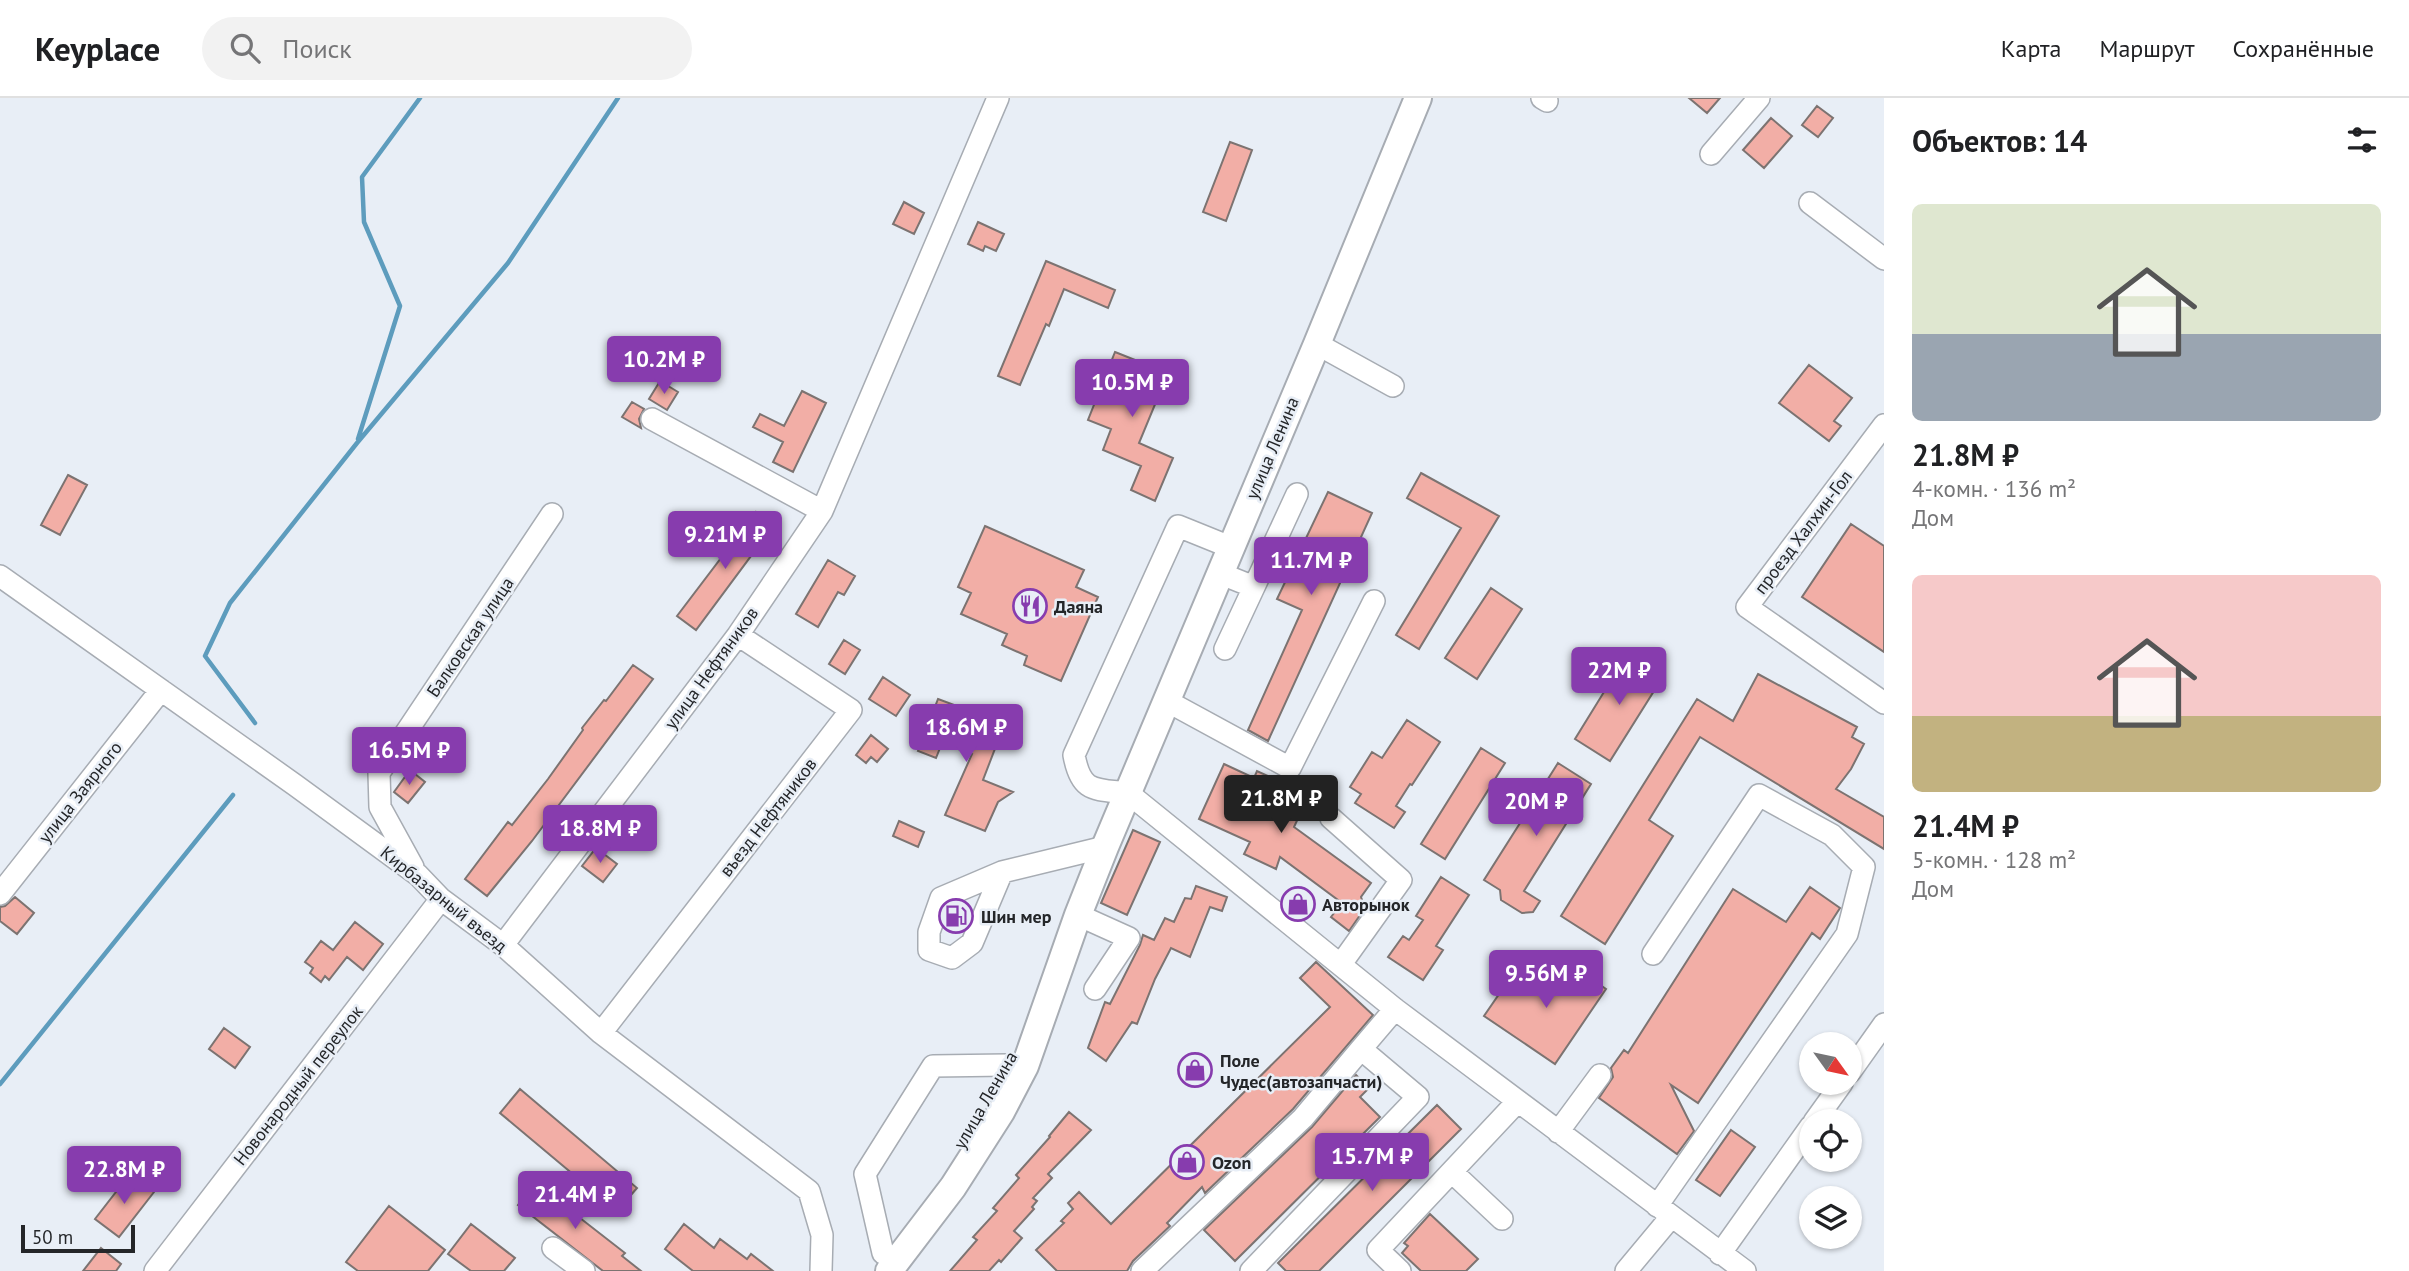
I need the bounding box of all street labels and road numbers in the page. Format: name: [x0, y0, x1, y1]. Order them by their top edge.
street label: улица Ленина: [1240, 393, 1304, 503]
street label: проезд Халхин-Гол: [1749, 466, 1857, 598]
street label: Балковская улица: [421, 573, 519, 701]
street label: улица Нефтяников: [659, 602, 763, 734]
street label: улица Заярного: [33, 736, 127, 848]
street label: въезд Нефтяников: [714, 753, 822, 881]
street label: Кирбазарный въезд: [376, 841, 512, 957]
street label: Новонародный переулок: [228, 1000, 368, 1170]
street label: улица Ленина: [948, 1047, 1022, 1153]

